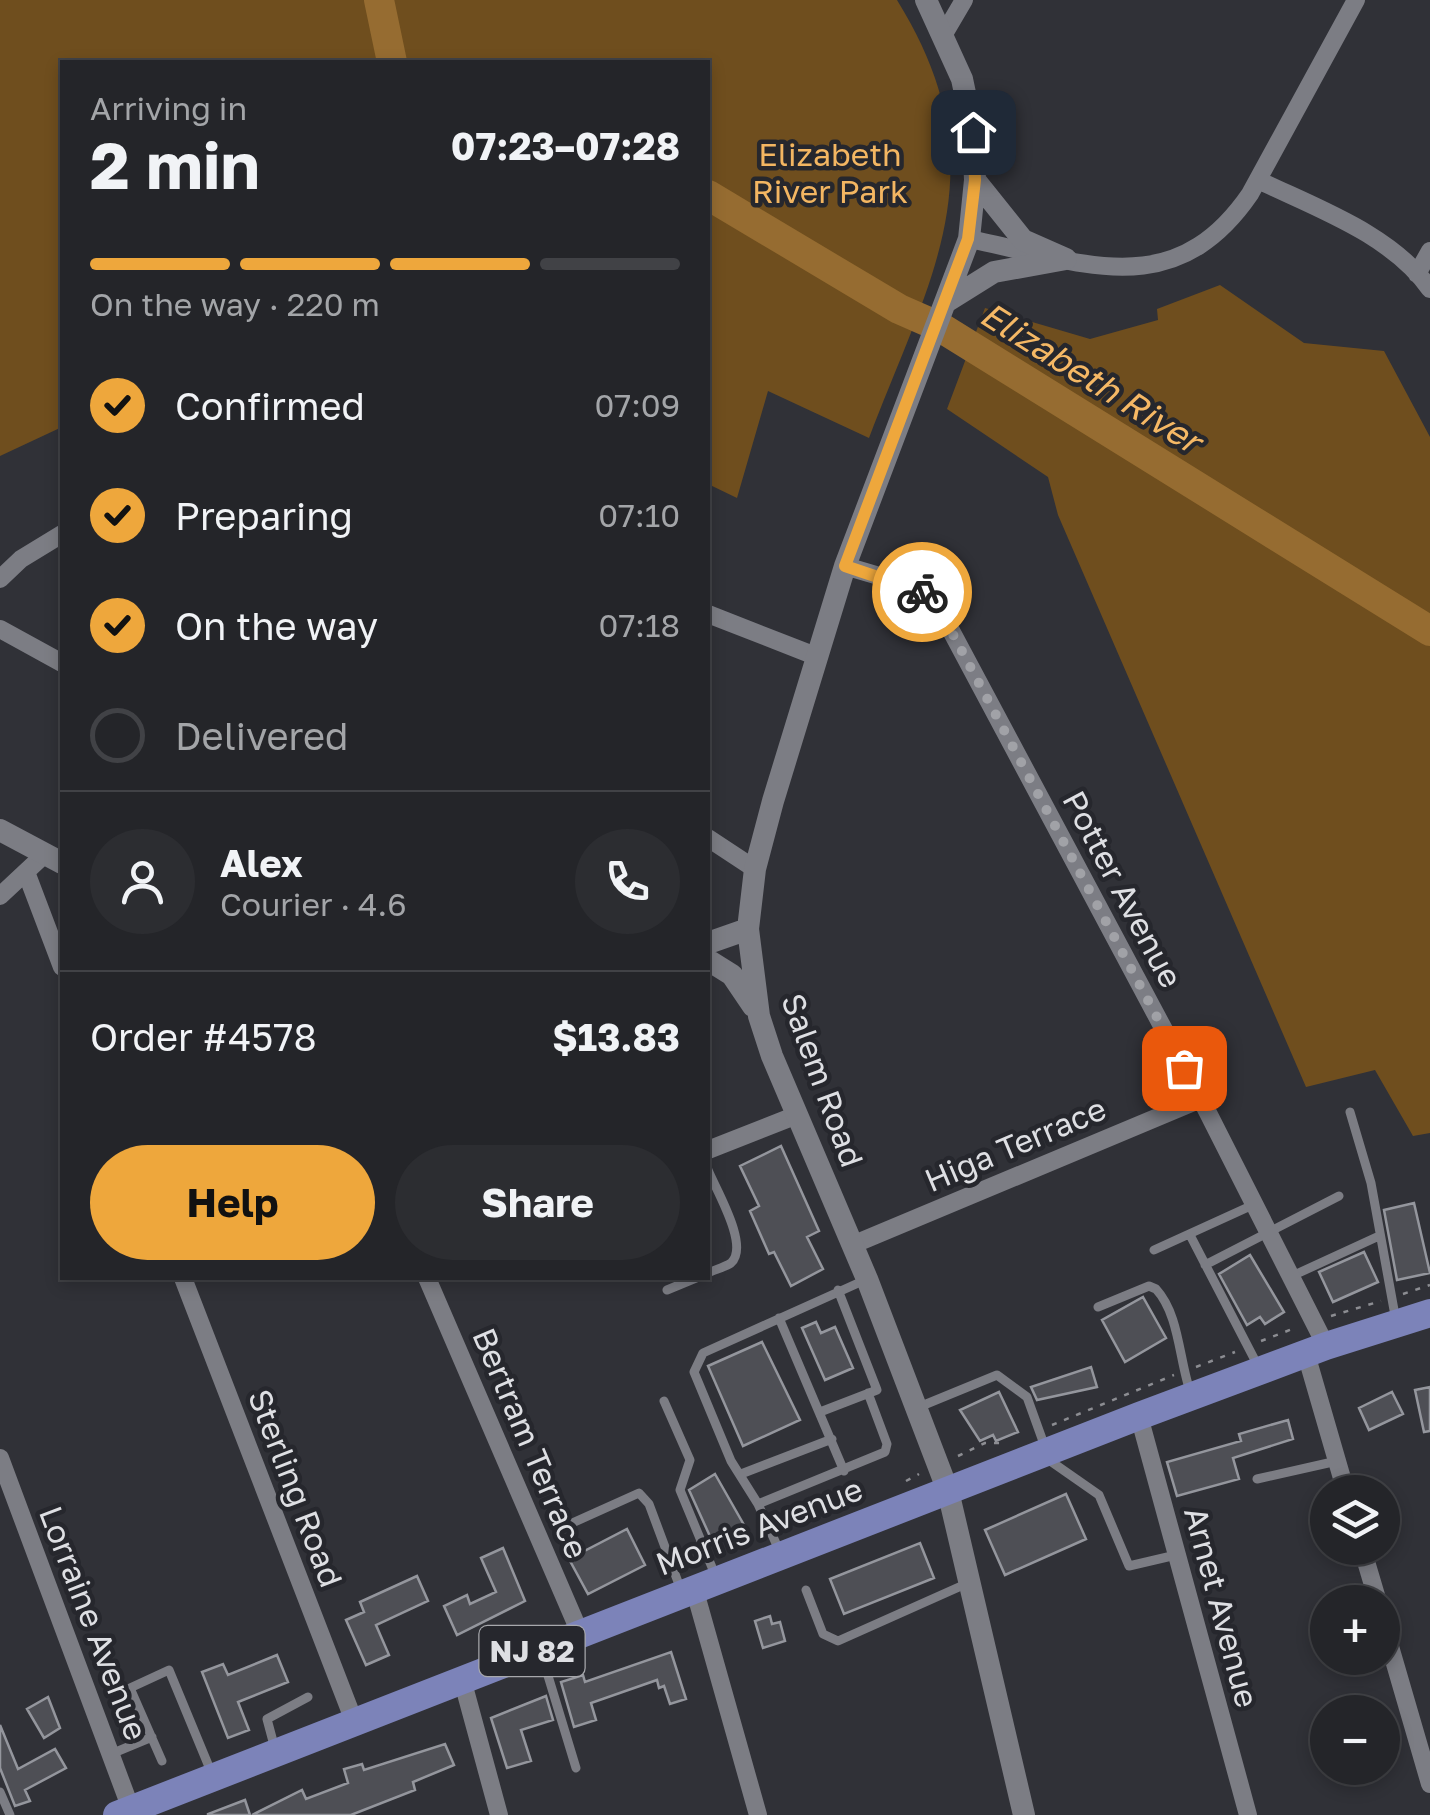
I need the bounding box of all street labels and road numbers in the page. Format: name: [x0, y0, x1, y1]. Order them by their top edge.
street label: Potter Avenue: [1055, 784, 1191, 994]
street label: Salem Road: [774, 988, 872, 1172]
street label: Higa Terrace: [919, 1089, 1111, 1199]
street label: Bertram Terrace: [465, 1322, 597, 1564]
street label: Sterling Road: [241, 1384, 351, 1592]
street label: Morris Avenue: [650, 1469, 868, 1583]
street label: Lorraine Avenue: [32, 1501, 156, 1745]
street label: Arnet Avenue: [1177, 1503, 1267, 1711]
road number: NJ 82: [480, 1626, 584, 1676]

